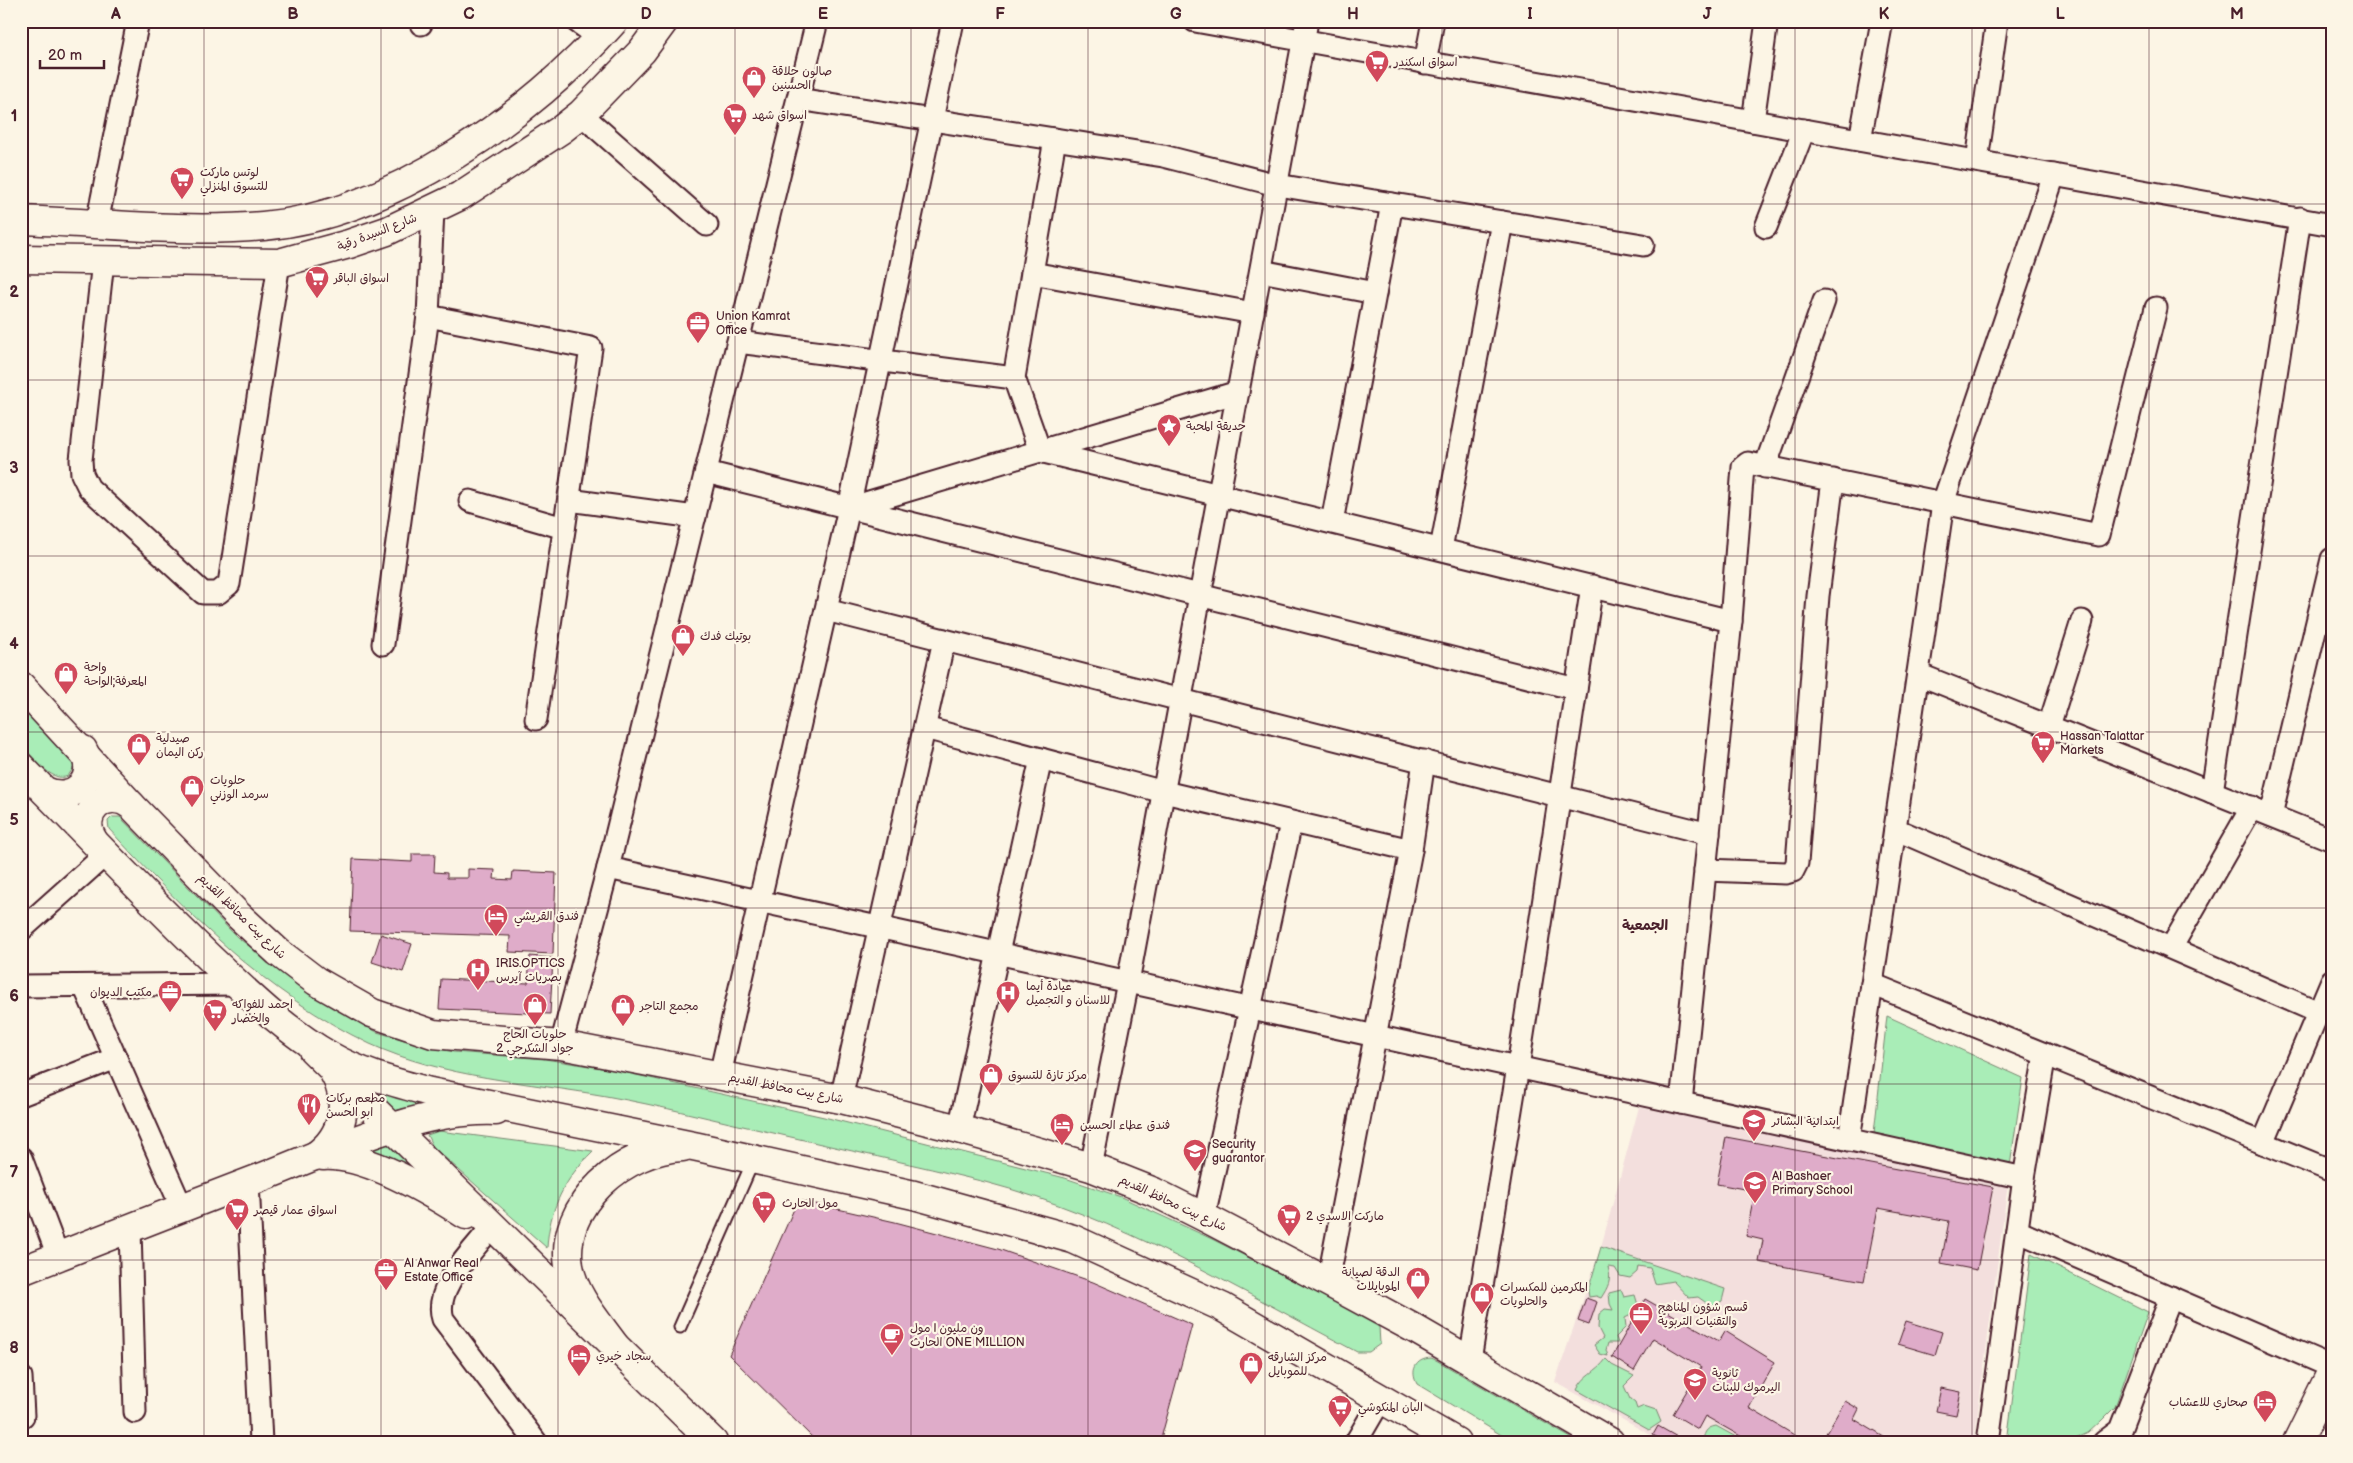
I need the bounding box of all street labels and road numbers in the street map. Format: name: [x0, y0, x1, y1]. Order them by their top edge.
street label: شارع السيدة رقية: [335, 210, 419, 255]
street label: شارع بيت محافظ القديم: [194, 870, 289, 963]
street label: شارع بيت محافظ القديم: [727, 1070, 845, 1108]
street label: شارع بيت محافظ القديم: [1116, 1172, 1229, 1236]

